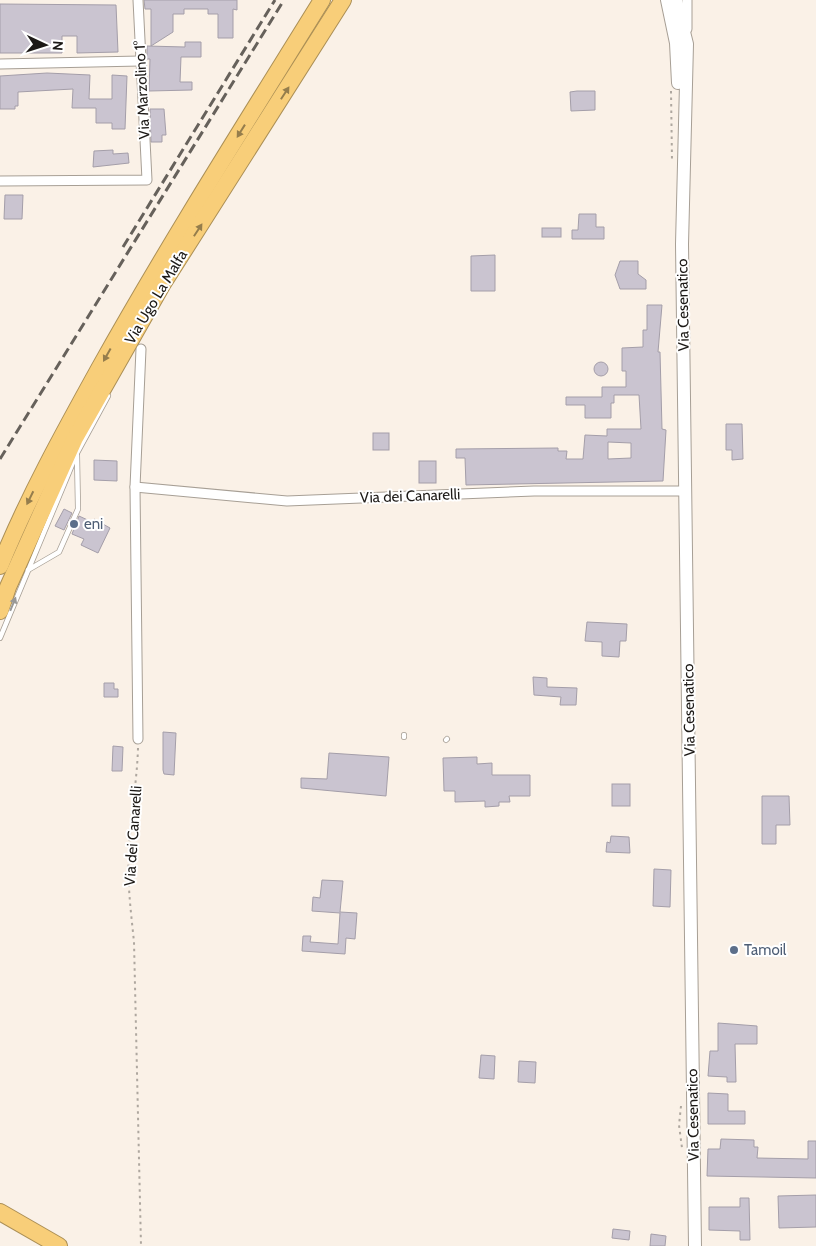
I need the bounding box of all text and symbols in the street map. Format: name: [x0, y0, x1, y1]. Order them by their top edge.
north arrow: [20, 20, 70, 70]
text: N: [49, 40, 67, 51]
street label: Via Marzolino 1°: [130, 40, 154, 140]
one-way arrow: [281, 86, 290, 99]
one-way arrow: [236, 124, 245, 137]
one-way arrow: [193, 223, 202, 236]
street label: Via Ugo La Malfa: [121, 246, 192, 347]
street label: Via Cesenatico: [673, 258, 693, 352]
one-way arrow: [102, 348, 111, 361]
street label: Via dei Canarelli: [359, 485, 461, 507]
one-way arrow: [26, 491, 34, 505]
place label: eni: [84, 515, 103, 533]
marker: eni: [68, 518, 80, 530]
one-way arrow: [10, 597, 18, 611]
street label: Via Cesenatico: [679, 663, 699, 757]
street label: Via dei Canarelli: [121, 785, 145, 887]
place label: Tamoil: [744, 941, 787, 959]
marker: Tamoil: [728, 944, 740, 956]
street label: Via Cesenatico: [683, 1068, 703, 1162]

